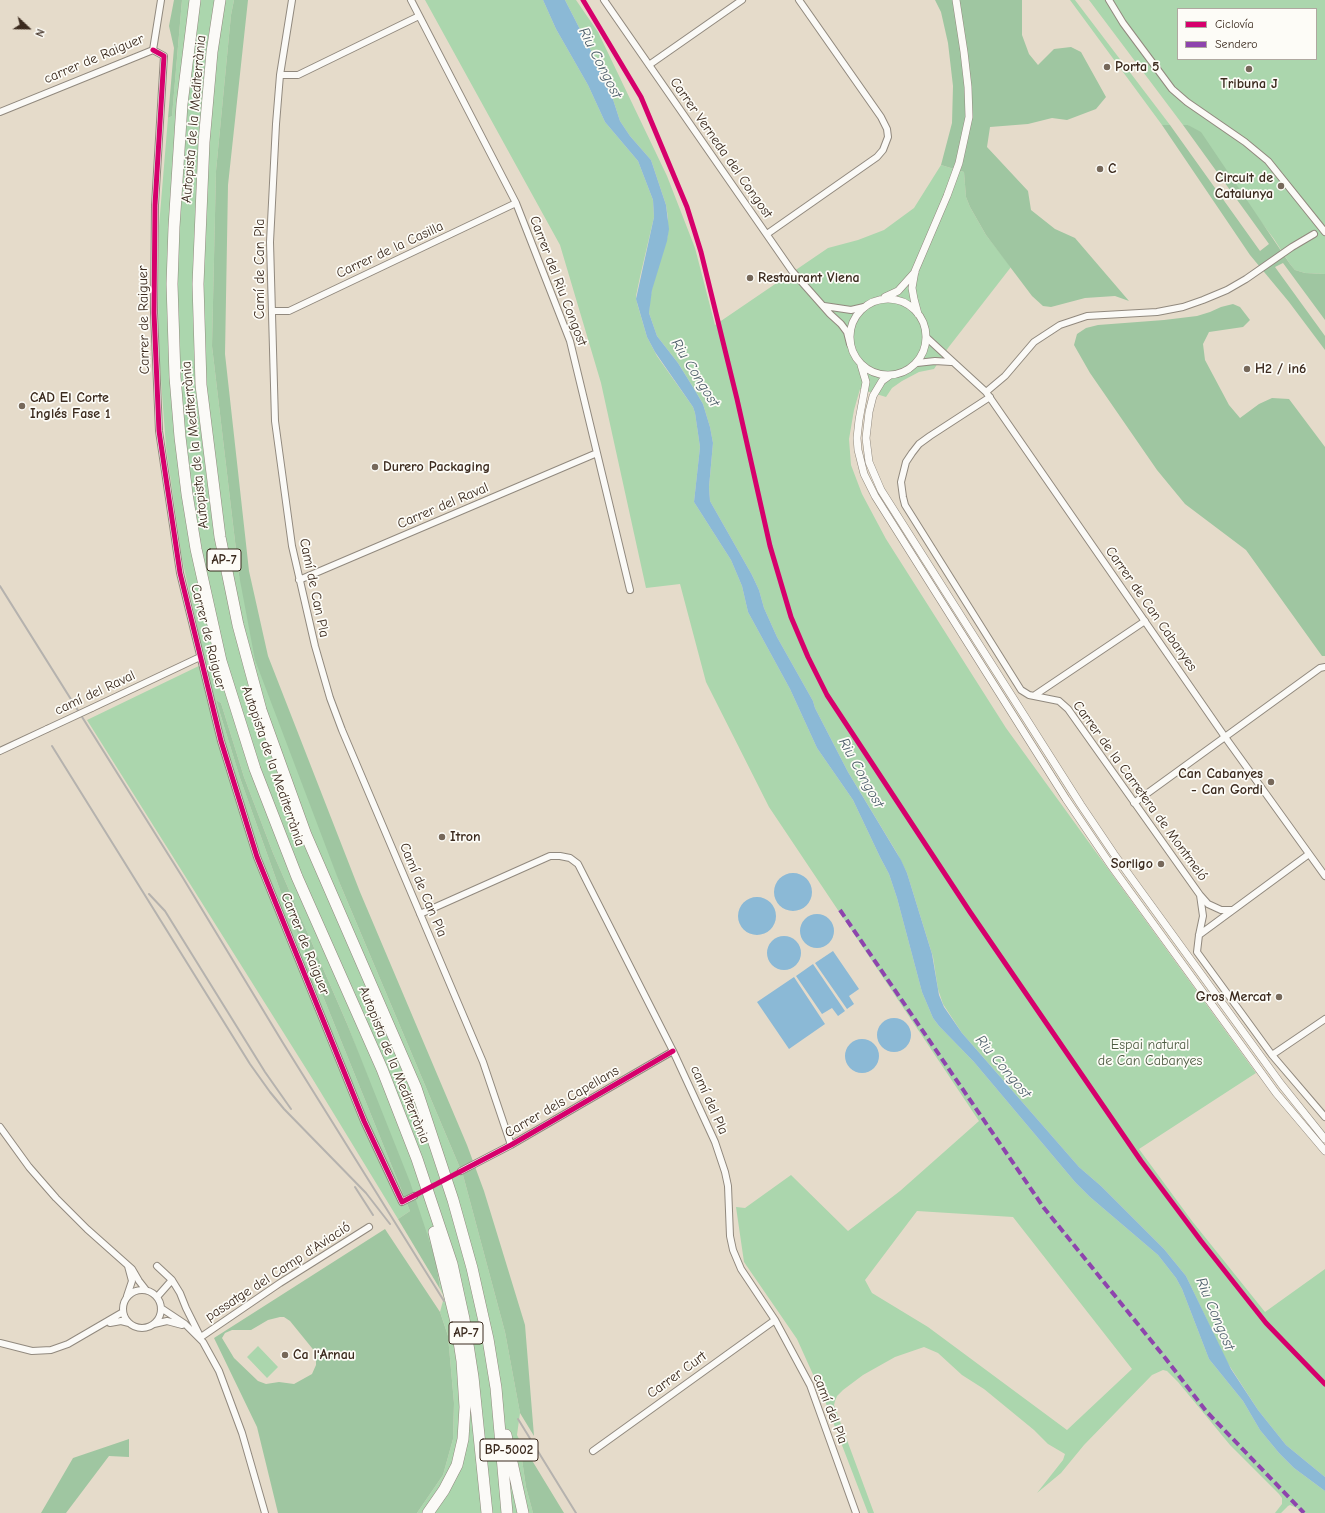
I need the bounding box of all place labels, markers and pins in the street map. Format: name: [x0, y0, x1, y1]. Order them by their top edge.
place label: Porta 5: [1115, 59, 1159, 75]
marker: Porta 5: [1102, 62, 1112, 72]
marker: Tribuna J: [1244, 64, 1254, 74]
place label: Tribuna J: [1220, 76, 1278, 92]
place label: C: [1108, 161, 1116, 177]
marker: C: [1095, 164, 1105, 174]
place label: Circuit de Catalunya: [1215, 170, 1273, 202]
marker: Circuit de Catalunya: [1276, 181, 1286, 191]
place label: Restaurant Viena: [758, 270, 860, 286]
marker: Restaurant Viena: [745, 273, 755, 283]
place label: H2 / in6: [1255, 361, 1306, 377]
marker: H2 / in6: [1242, 364, 1252, 374]
place label: CAD El Corte Inglés Fase 1: [30, 390, 111, 422]
marker: CAD El Corte Inglés Fase 1: [17, 401, 27, 411]
place label: Durero Packaging: [383, 459, 490, 475]
marker: Durero Packaging: [370, 462, 380, 472]
place label: Can Cabanyes - Can Gordi: [1178, 766, 1263, 798]
marker: Can Cabanyes - Can Gordi: [1266, 777, 1276, 787]
place label: Itron: [450, 829, 481, 845]
marker: Itron: [437, 832, 447, 842]
place label: Sorligo: [1111, 856, 1153, 872]
marker: Sorligo: [1156, 859, 1166, 869]
place label: Gros Mercat: [1196, 989, 1271, 1005]
marker: Gros Mercat: [1274, 992, 1284, 1002]
place label: Ca l'Arnau: [293, 1347, 355, 1363]
marker: Ca l'Arnau: [280, 1350, 290, 1360]

